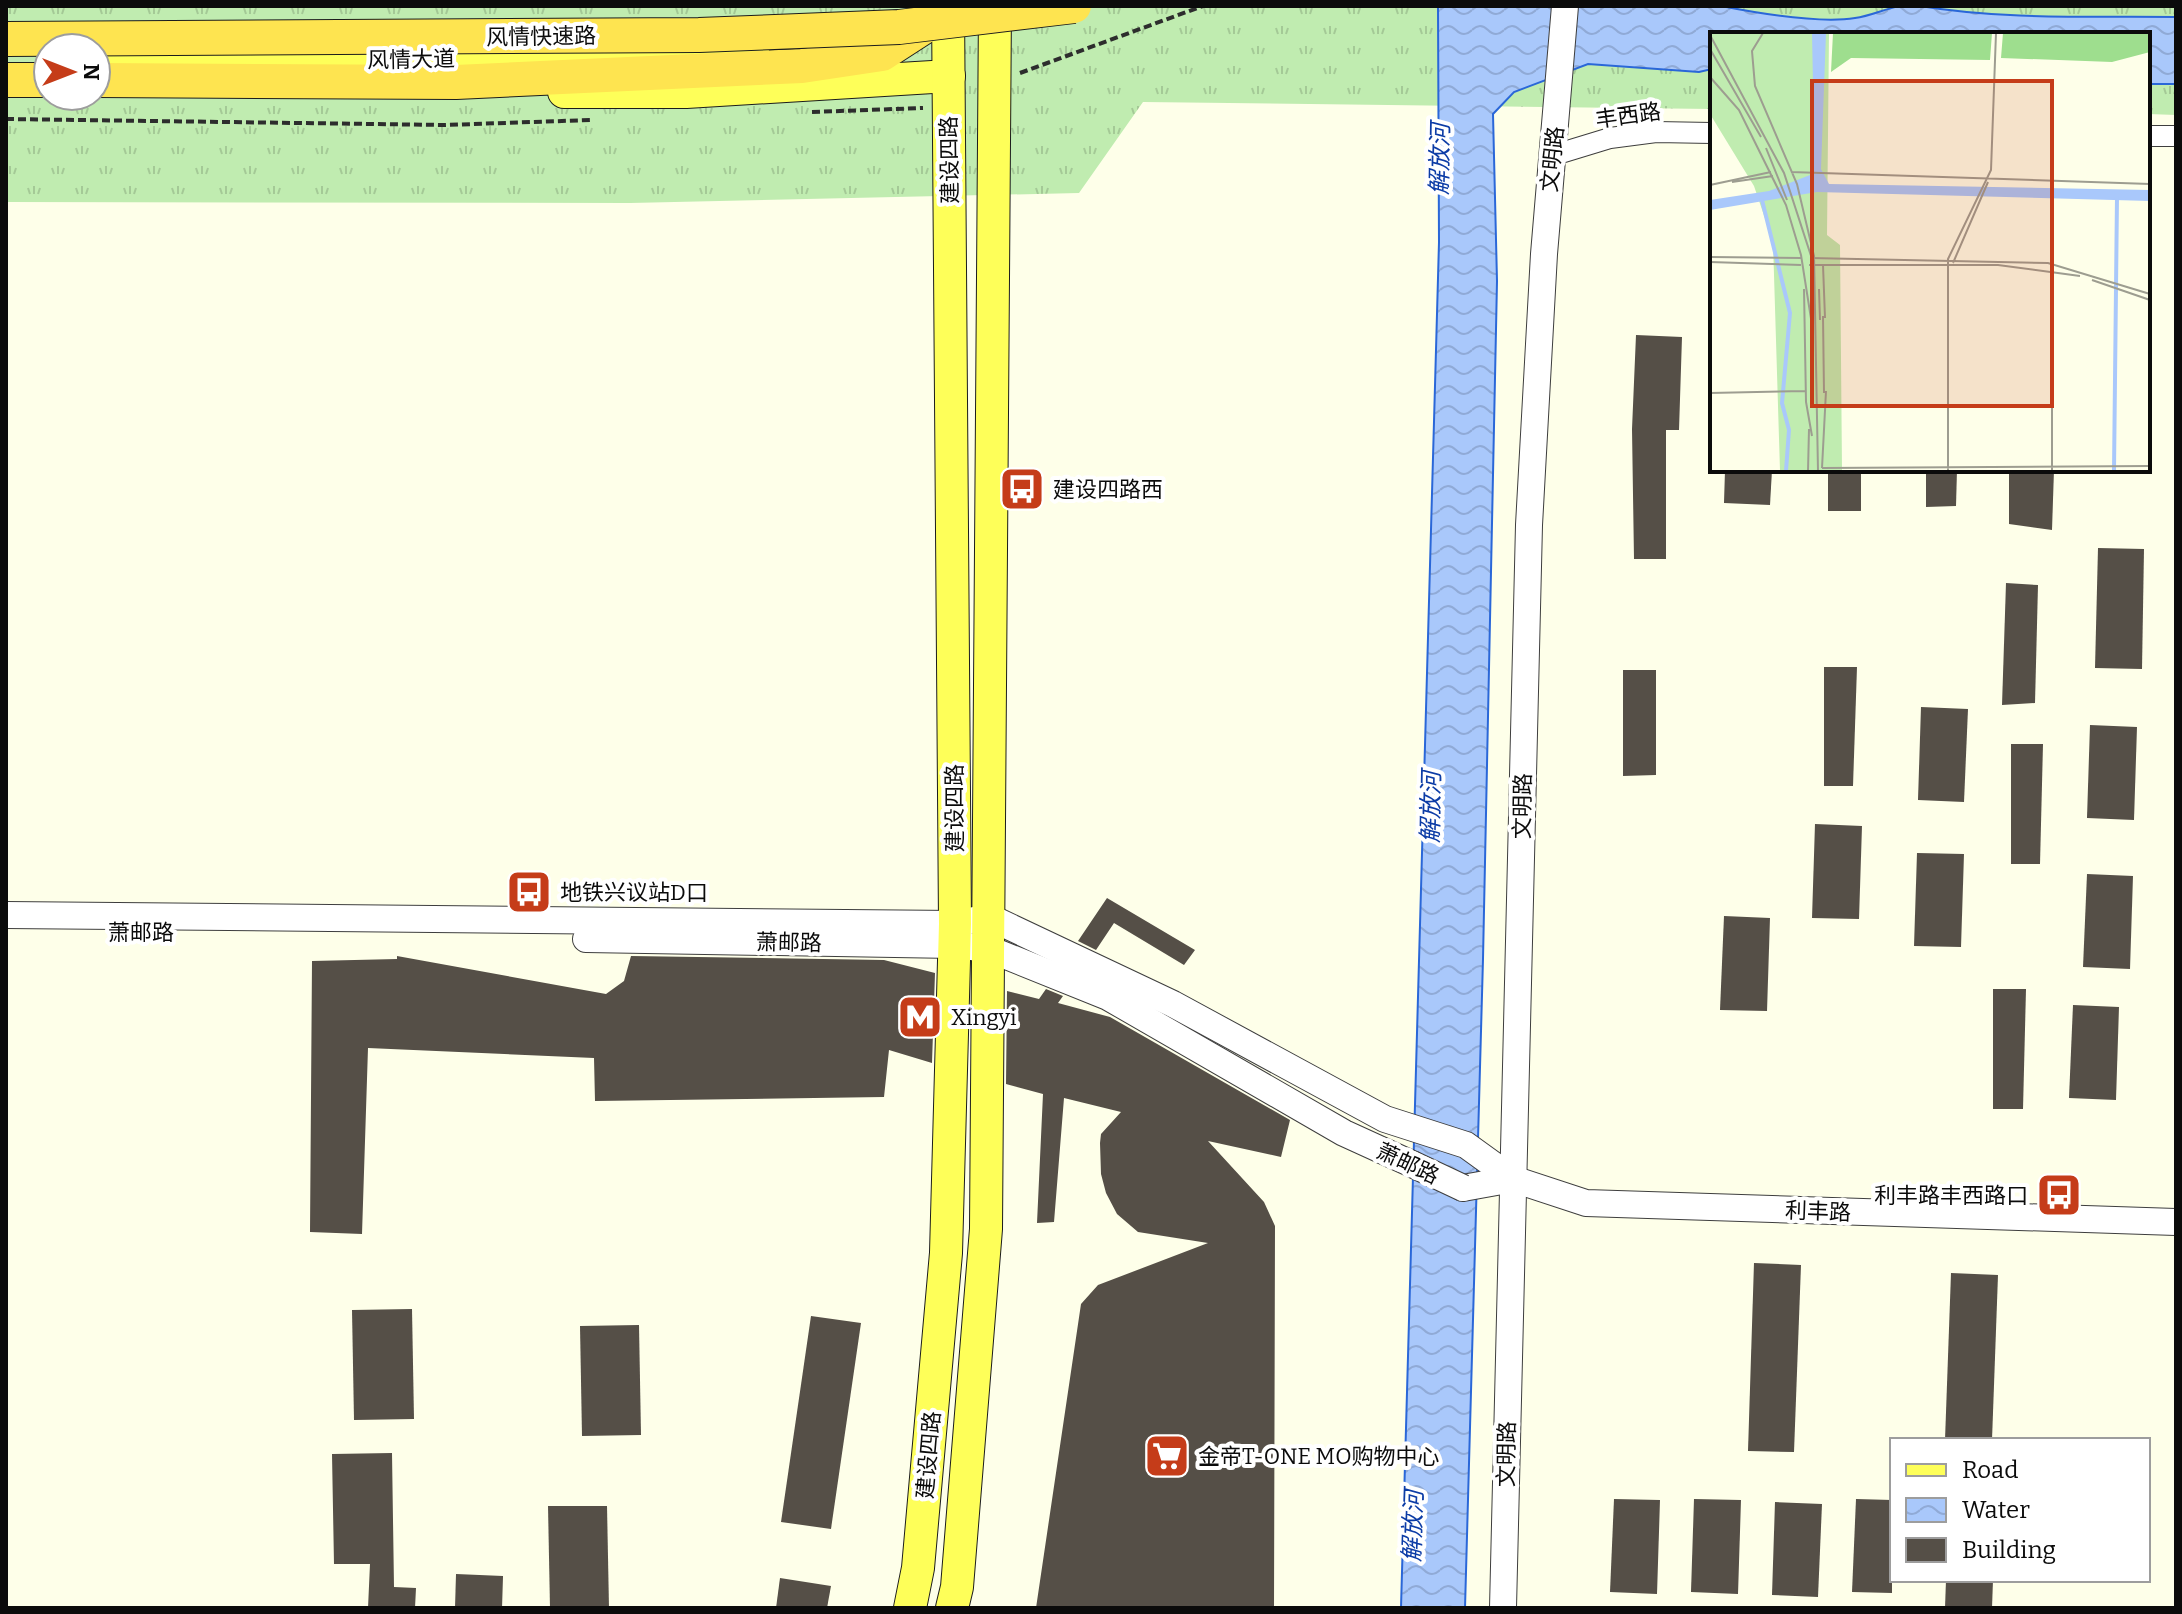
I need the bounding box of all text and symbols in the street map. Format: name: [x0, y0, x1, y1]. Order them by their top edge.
street label: 风情快速路: [486, 22, 596, 51]
north arrow: [32, 32, 112, 112]
inset map: [1710, 32, 2150, 472]
street label: 风情大道: [367, 45, 455, 74]
text: N: [78, 64, 105, 81]
street label: 丰西路: [1594, 98, 1663, 133]
street label: 建设四路: [935, 116, 964, 204]
water label: 解放河: [1425, 119, 1455, 195]
street label: 文明路: [1536, 125, 1569, 193]
bus stop icon: 建设四路西: [998, 465, 1046, 513]
place label: 建设四路西: [1053, 476, 1163, 503]
street label: 建设四路: [941, 764, 968, 852]
water label: 解放河: [1416, 767, 1446, 843]
street label: 文明路: [1508, 773, 1537, 839]
bus stop icon: 地铁兴议站D口: [505, 868, 553, 916]
place label: 地铁兴议站D口: [560, 879, 708, 906]
street label: 萧邮路: [108, 919, 174, 946]
street label: 萧邮路: [756, 928, 822, 957]
metro station icon: Xingyi: [896, 993, 944, 1041]
place label: Xingyi: [951, 1004, 1017, 1031]
street label: 萧邮路: [1372, 1137, 1443, 1190]
bus stop icon: 利丰路丰西路口: [2035, 1171, 2083, 1219]
place label: 利丰路丰西路口: [1874, 1182, 2028, 1209]
street label: 利丰路: [1785, 1197, 1851, 1226]
street label: 建设四路: [911, 1410, 946, 1500]
street label: 文明路: [1492, 1421, 1521, 1487]
supermarket icon: 金帝T-ONE MO购物中心: [1143, 1432, 1191, 1480]
legend: [1890, 1438, 2150, 1582]
place label: 金帝T-ONE MO购物中心: [1198, 1443, 1440, 1470]
text: Road: [1962, 1456, 2018, 1484]
water label: 解放河: [1398, 1486, 1428, 1562]
text: Water: [1962, 1496, 2030, 1524]
text: Building: [1962, 1536, 2056, 1564]

